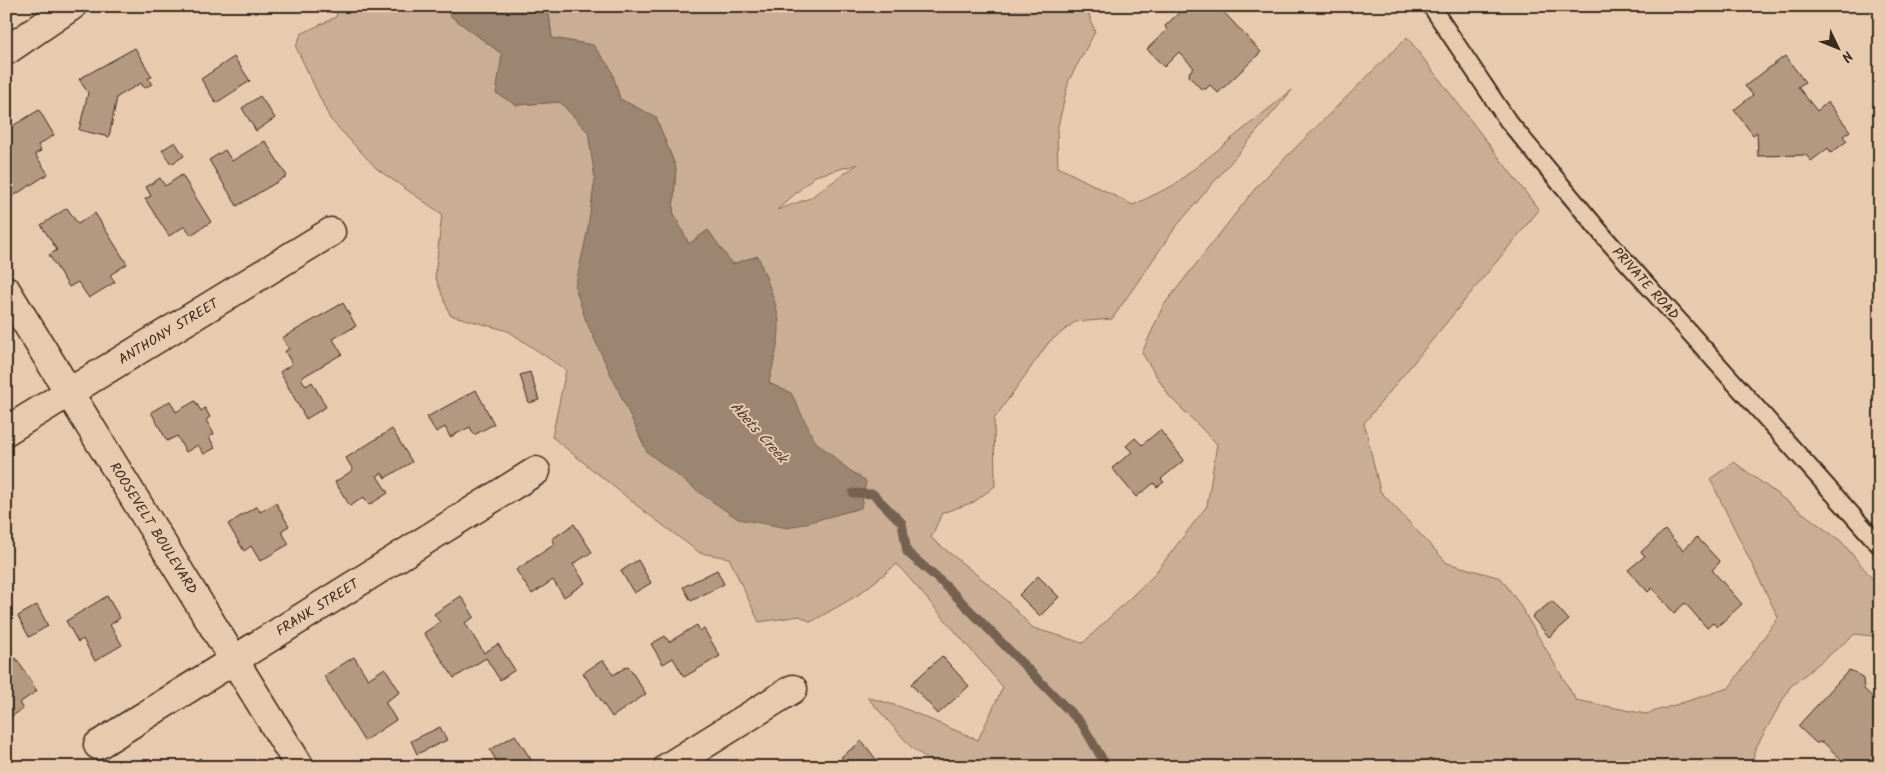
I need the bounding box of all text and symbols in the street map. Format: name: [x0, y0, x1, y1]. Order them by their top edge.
north arrow: [1814, 22, 1864, 72]
text: N: [1836, 45, 1858, 67]
street label: PRIVATE ROAD: [1606, 242, 1684, 325]
street label: ANTHONY STREET: [114, 292, 224, 371]
water label: Abets Creek: [724, 396, 794, 471]
street label: ROOSEVELT BOULEVARD: [103, 458, 203, 599]
street label: FRANK STREET: [272, 573, 365, 642]

